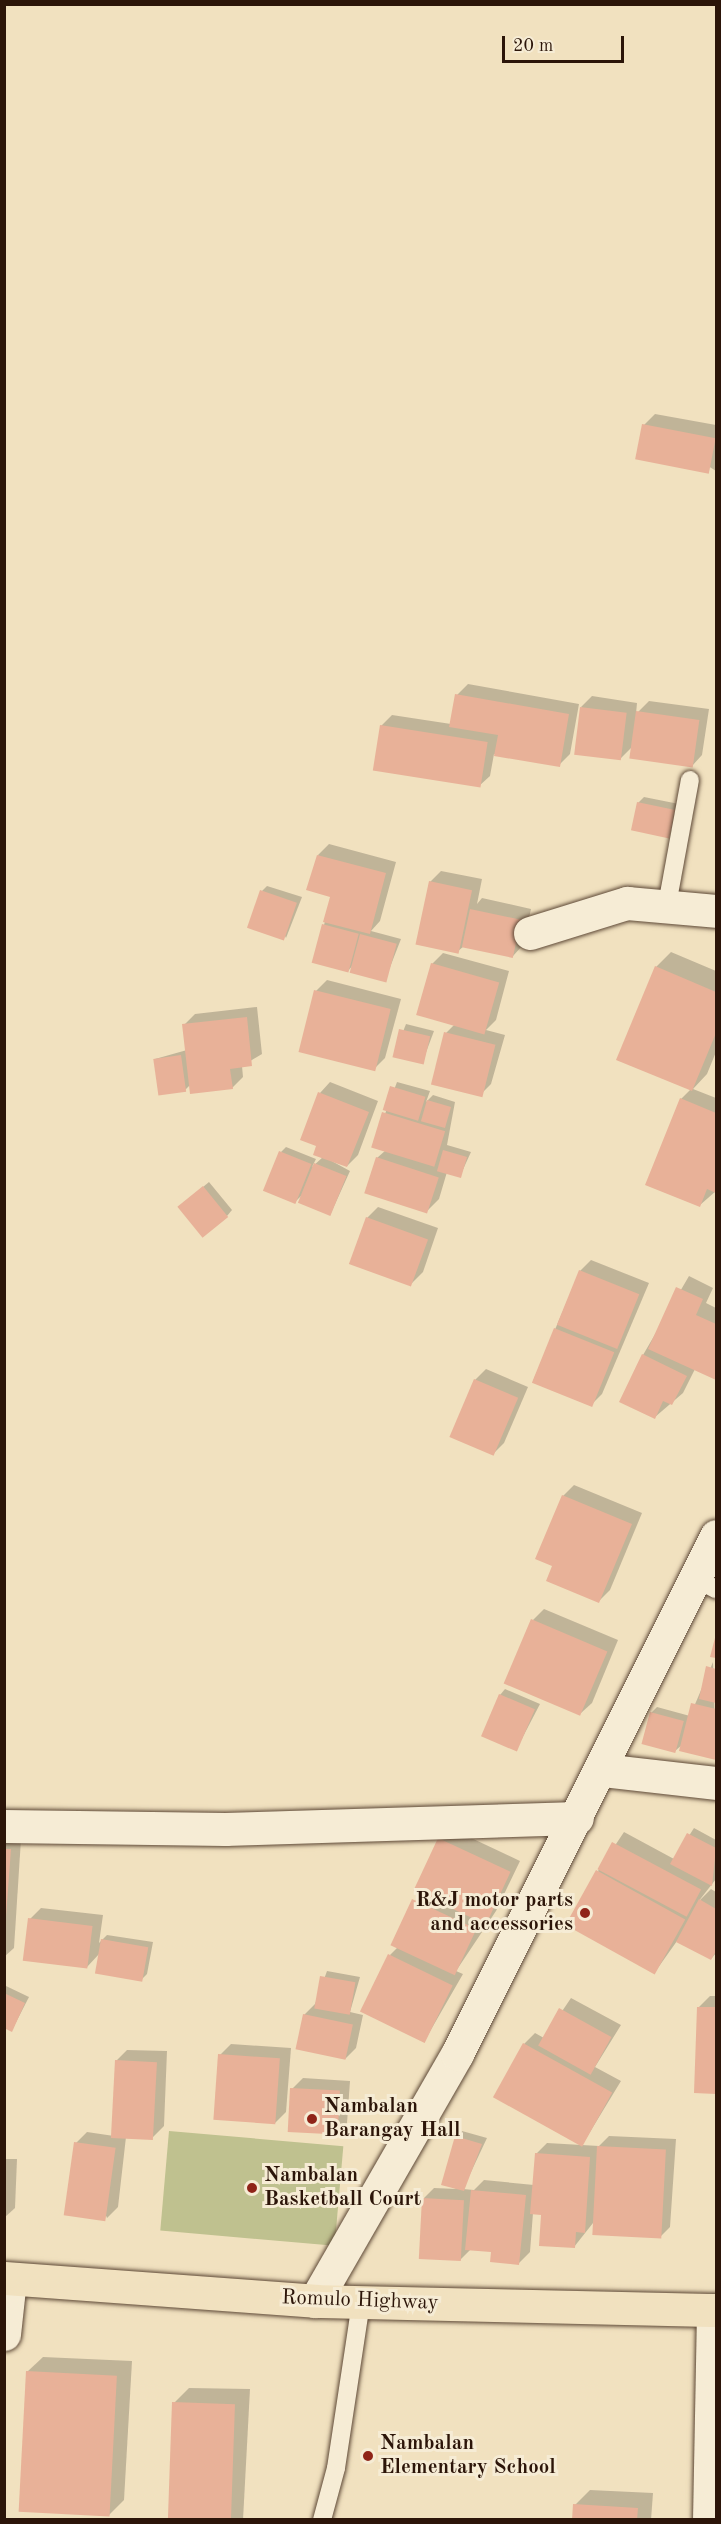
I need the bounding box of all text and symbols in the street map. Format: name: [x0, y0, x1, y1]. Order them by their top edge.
scale bar: [505, 24, 626, 62]
text: 20 m: [513, 37, 553, 55]
place label: R&J motor parts and accessories: [415, 1888, 573, 1938]
marker: R&J motor parts and accessories: [578, 1906, 592, 1920]
place label: Nambalan Barangay Hall: [324, 2094, 461, 2144]
marker: Nambalan Barangay Hall: [305, 2112, 319, 2126]
place label: Nambalan Basketball Court: [264, 2163, 421, 2213]
marker: Nambalan Basketball Court: [245, 2181, 259, 2195]
street label: Romulo Highway: [281, 2286, 439, 2316]
place label: Nambalan Elementary School: [380, 2431, 556, 2481]
marker: Nambalan Elementary School: [361, 2449, 375, 2463]

